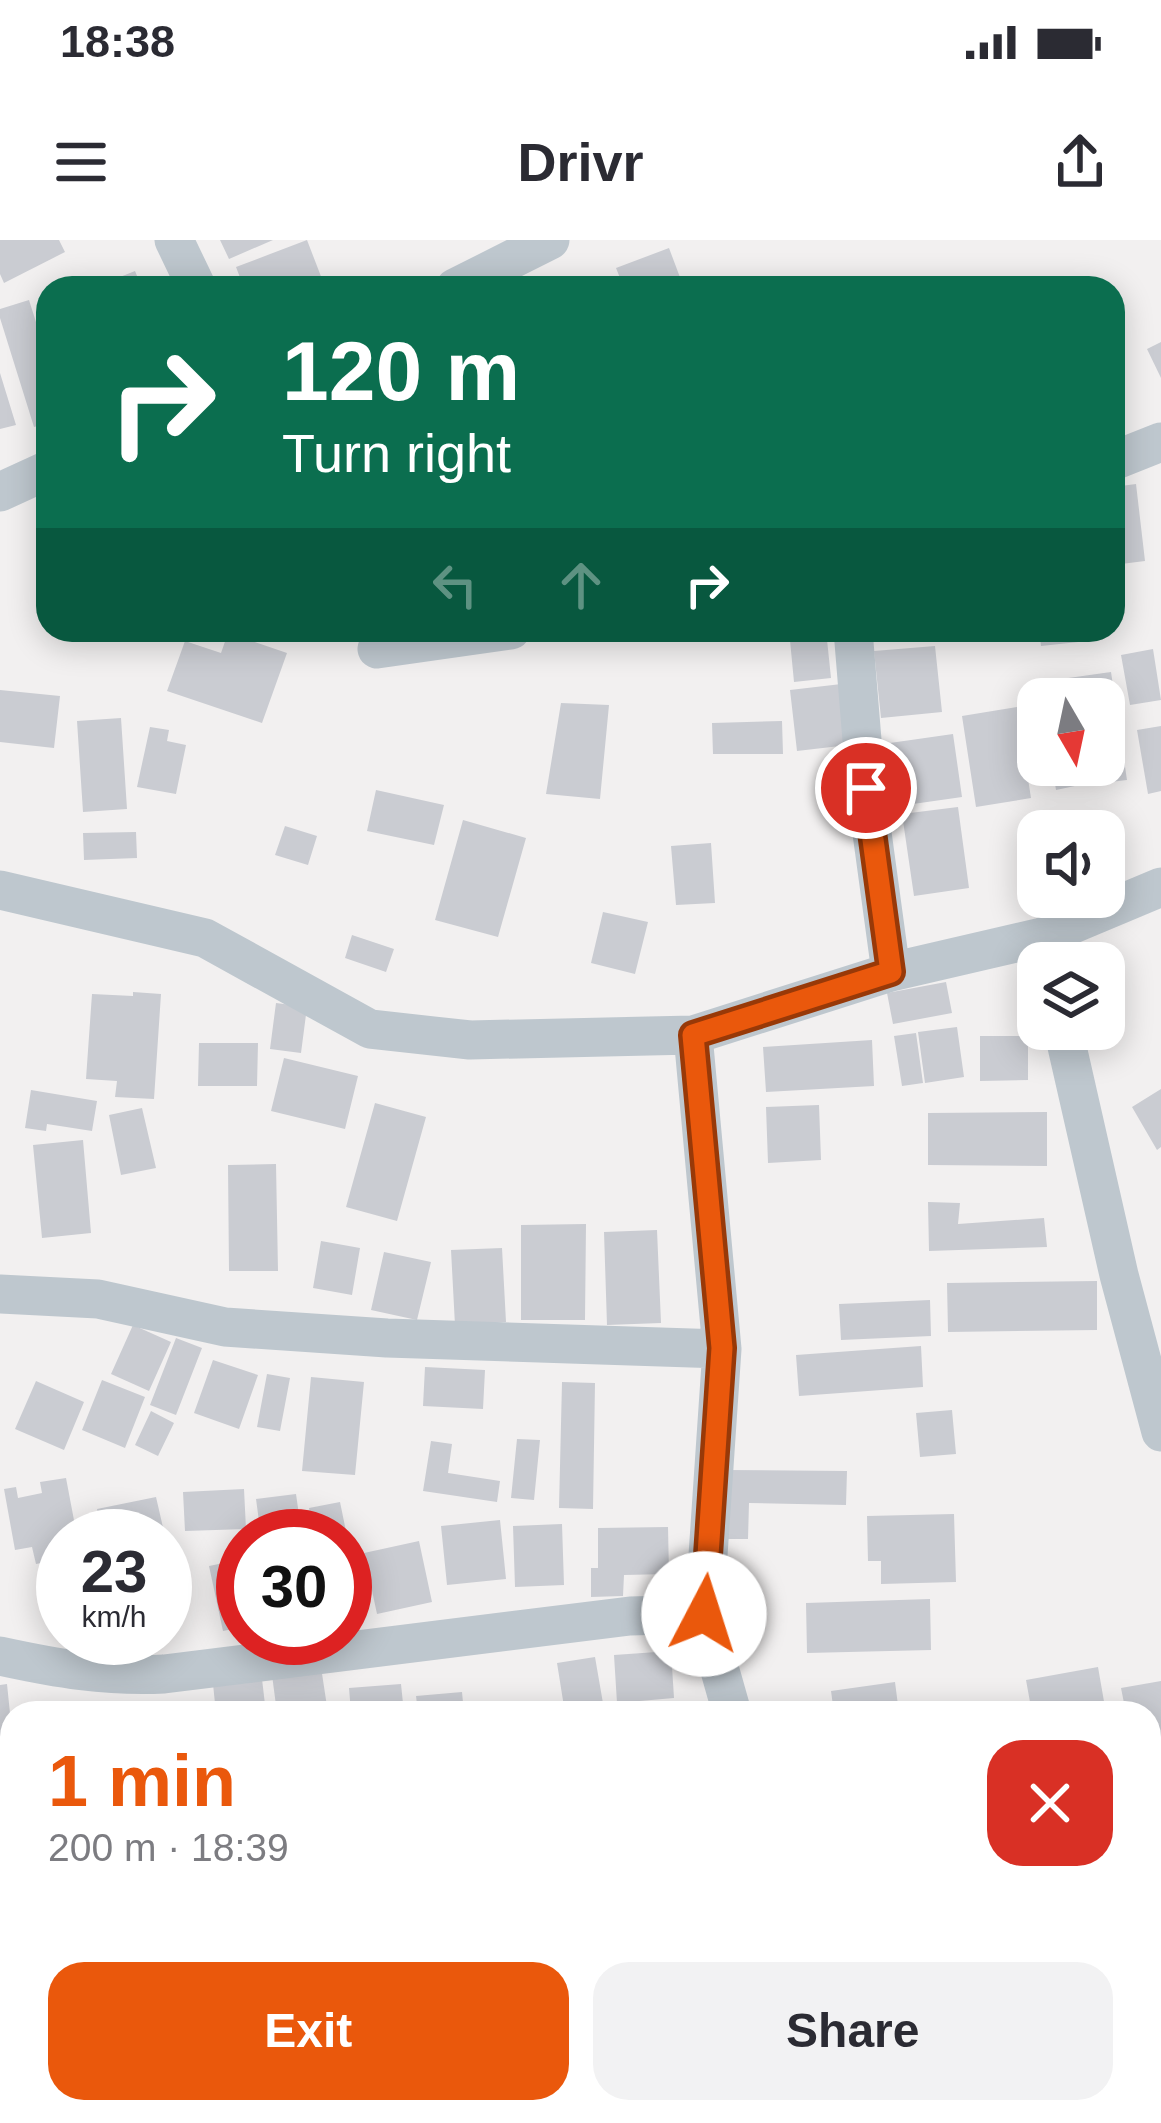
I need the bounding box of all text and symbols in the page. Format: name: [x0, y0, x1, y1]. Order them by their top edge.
text: 18:38: [60, 16, 175, 67]
icon: menu: [48, 129, 114, 195]
icon: share: [1047, 129, 1113, 195]
text: Drivr: [517, 132, 644, 192]
icon: right: [84, 324, 240, 480]
text: 120 m: [282, 324, 520, 418]
text: Turn right: [282, 423, 511, 483]
icon: left: [422, 552, 488, 618]
icon: ahead: [548, 552, 614, 618]
icon: right: [674, 552, 740, 618]
north arrow: [1017, 678, 1125, 786]
map controls: [1017, 678, 1125, 1050]
pin: [815, 737, 917, 839]
icon: arrive: [833, 755, 899, 821]
button: sound: [1017, 810, 1125, 918]
button: layers: [1017, 942, 1125, 1050]
speed limit sign: 30: [216, 1509, 372, 1665]
text: 23: [81, 1538, 147, 1605]
position arrow: [641, 1551, 767, 1677]
text: km/h: [81, 1600, 147, 1633]
button: close: [987, 1740, 1113, 1866]
text: 1 min: [48, 1741, 236, 1821]
text: 200 m · 18:39: [48, 1826, 289, 1869]
button: Exit: [48, 1962, 569, 2100]
button: Share: [593, 1962, 1113, 2100]

